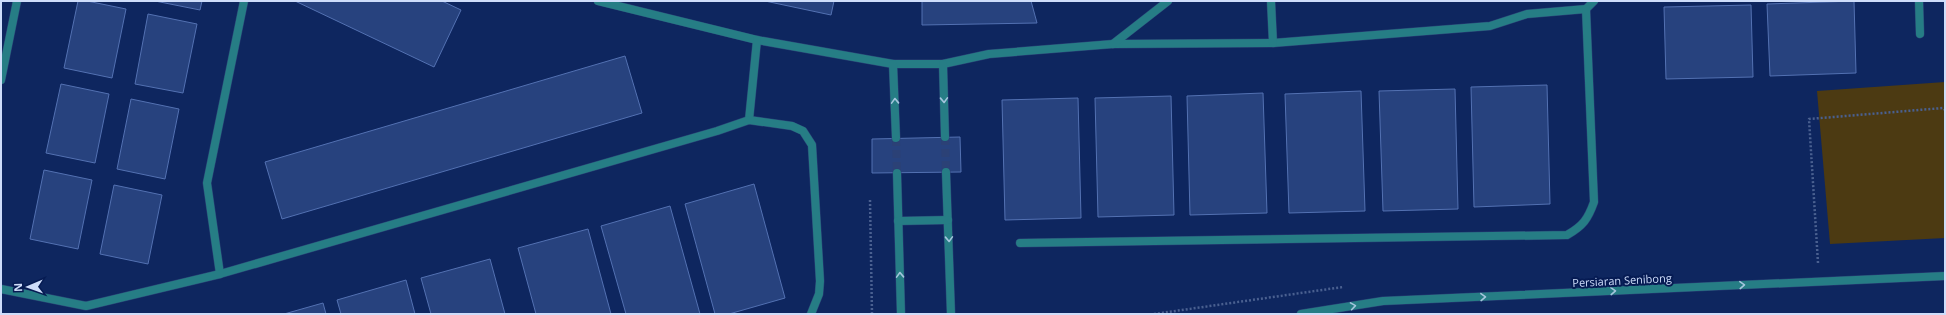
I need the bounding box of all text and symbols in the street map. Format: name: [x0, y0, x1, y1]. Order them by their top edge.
one-way arrow: [940, 97, 948, 103]
one-way arrow: [890, 98, 899, 104]
one-way arrow: [944, 236, 953, 242]
north arrow: [8, 267, 48, 307]
street label: Persiaran Senibong: [1572, 270, 1672, 290]
one-way arrow: [896, 272, 904, 278]
one-way arrow: [1739, 281, 1745, 290]
text: N: [10, 283, 25, 292]
one-way arrow: [1610, 287, 1616, 295]
one-way arrow: [1480, 293, 1486, 301]
one-way arrow: [1350, 302, 1356, 311]

